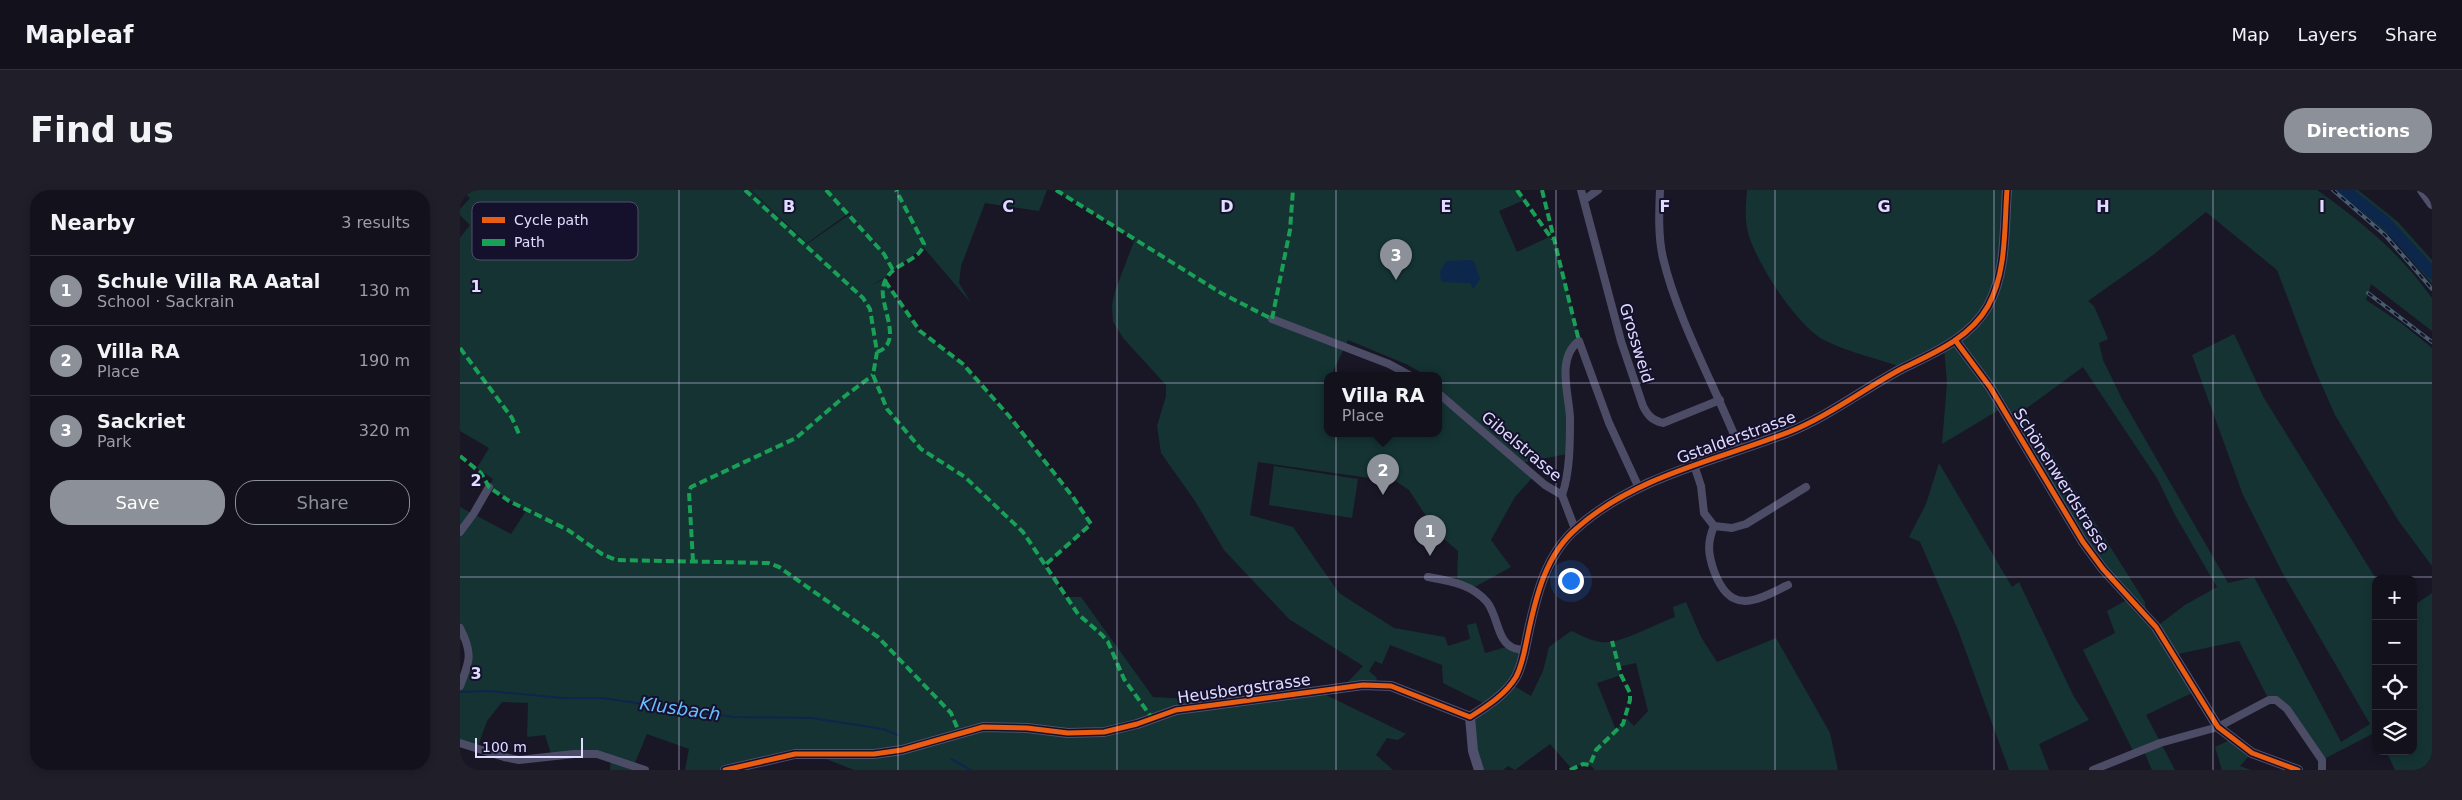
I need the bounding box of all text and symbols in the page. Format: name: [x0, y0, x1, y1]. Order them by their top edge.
text: Mapleaf: [25, 21, 133, 49]
text: Map: [2231, 24, 2269, 45]
text: Layers: [2297, 24, 2357, 45]
text: Share: [2385, 24, 2437, 45]
button: Directions: [2284, 108, 2432, 153]
text: Find us: [30, 110, 174, 150]
text: B: [783, 197, 795, 216]
text: C: [1002, 197, 1014, 216]
text: D: [1220, 197, 1234, 216]
text: E: [1441, 197, 1451, 216]
text: F: [1660, 197, 1670, 216]
text: G: [1877, 197, 1891, 216]
text: H: [2096, 197, 2110, 216]
text: I: [2319, 197, 2325, 216]
legend: [472, 202, 638, 260]
text: Nearby: [50, 211, 135, 235]
text: Cycle path: [514, 212, 589, 228]
text: 3 results: [341, 213, 410, 232]
text: Path: [514, 234, 545, 250]
pin: 3: [1380, 239, 1412, 280]
text: Schule Villa RA Aatal: [97, 270, 320, 292]
text: 1: [470, 277, 482, 296]
text: 1: [60, 281, 72, 300]
text: 130 m: [359, 281, 410, 300]
text: School · Sackrain: [97, 292, 234, 311]
street label: Grossweid: [1615, 301, 1658, 385]
text: Villa RA: [97, 340, 180, 362]
text: 2: [60, 351, 72, 370]
text: 190 m: [359, 351, 410, 370]
text: Place: [97, 362, 140, 381]
popup: [1324, 372, 1442, 437]
text: Villa RA: [1342, 384, 1424, 406]
street label: Schönenwerdstrasse: [2010, 405, 2114, 556]
text: Place: [1342, 406, 1384, 425]
street label: Gibelstrasse: [1478, 407, 1566, 485]
street label: Gstalderstrasse: [1674, 407, 1798, 468]
text: Sackriet: [97, 410, 185, 432]
text: 3: [60, 421, 72, 440]
text: 320 m: [359, 421, 410, 440]
text: Park: [97, 432, 132, 451]
pin: 2: [1367, 454, 1399, 495]
text: 2: [470, 471, 482, 490]
button: Save: [50, 480, 225, 525]
button: Share: [235, 480, 410, 525]
pin: 1: [1414, 515, 1446, 556]
your location: [1558, 568, 1584, 594]
map controls: [2372, 575, 2417, 755]
button: +: [2372, 575, 2417, 620]
button: −: [2372, 620, 2417, 665]
text: 3: [470, 664, 482, 683]
button: locate: [2372, 665, 2417, 710]
street label: Heusbergstrasse: [1176, 670, 1312, 707]
water label: Klusbach: [638, 692, 722, 725]
button: layers: [2372, 710, 2417, 755]
scale bar: [475, 735, 582, 758]
text: 100 m: [482, 739, 527, 755]

